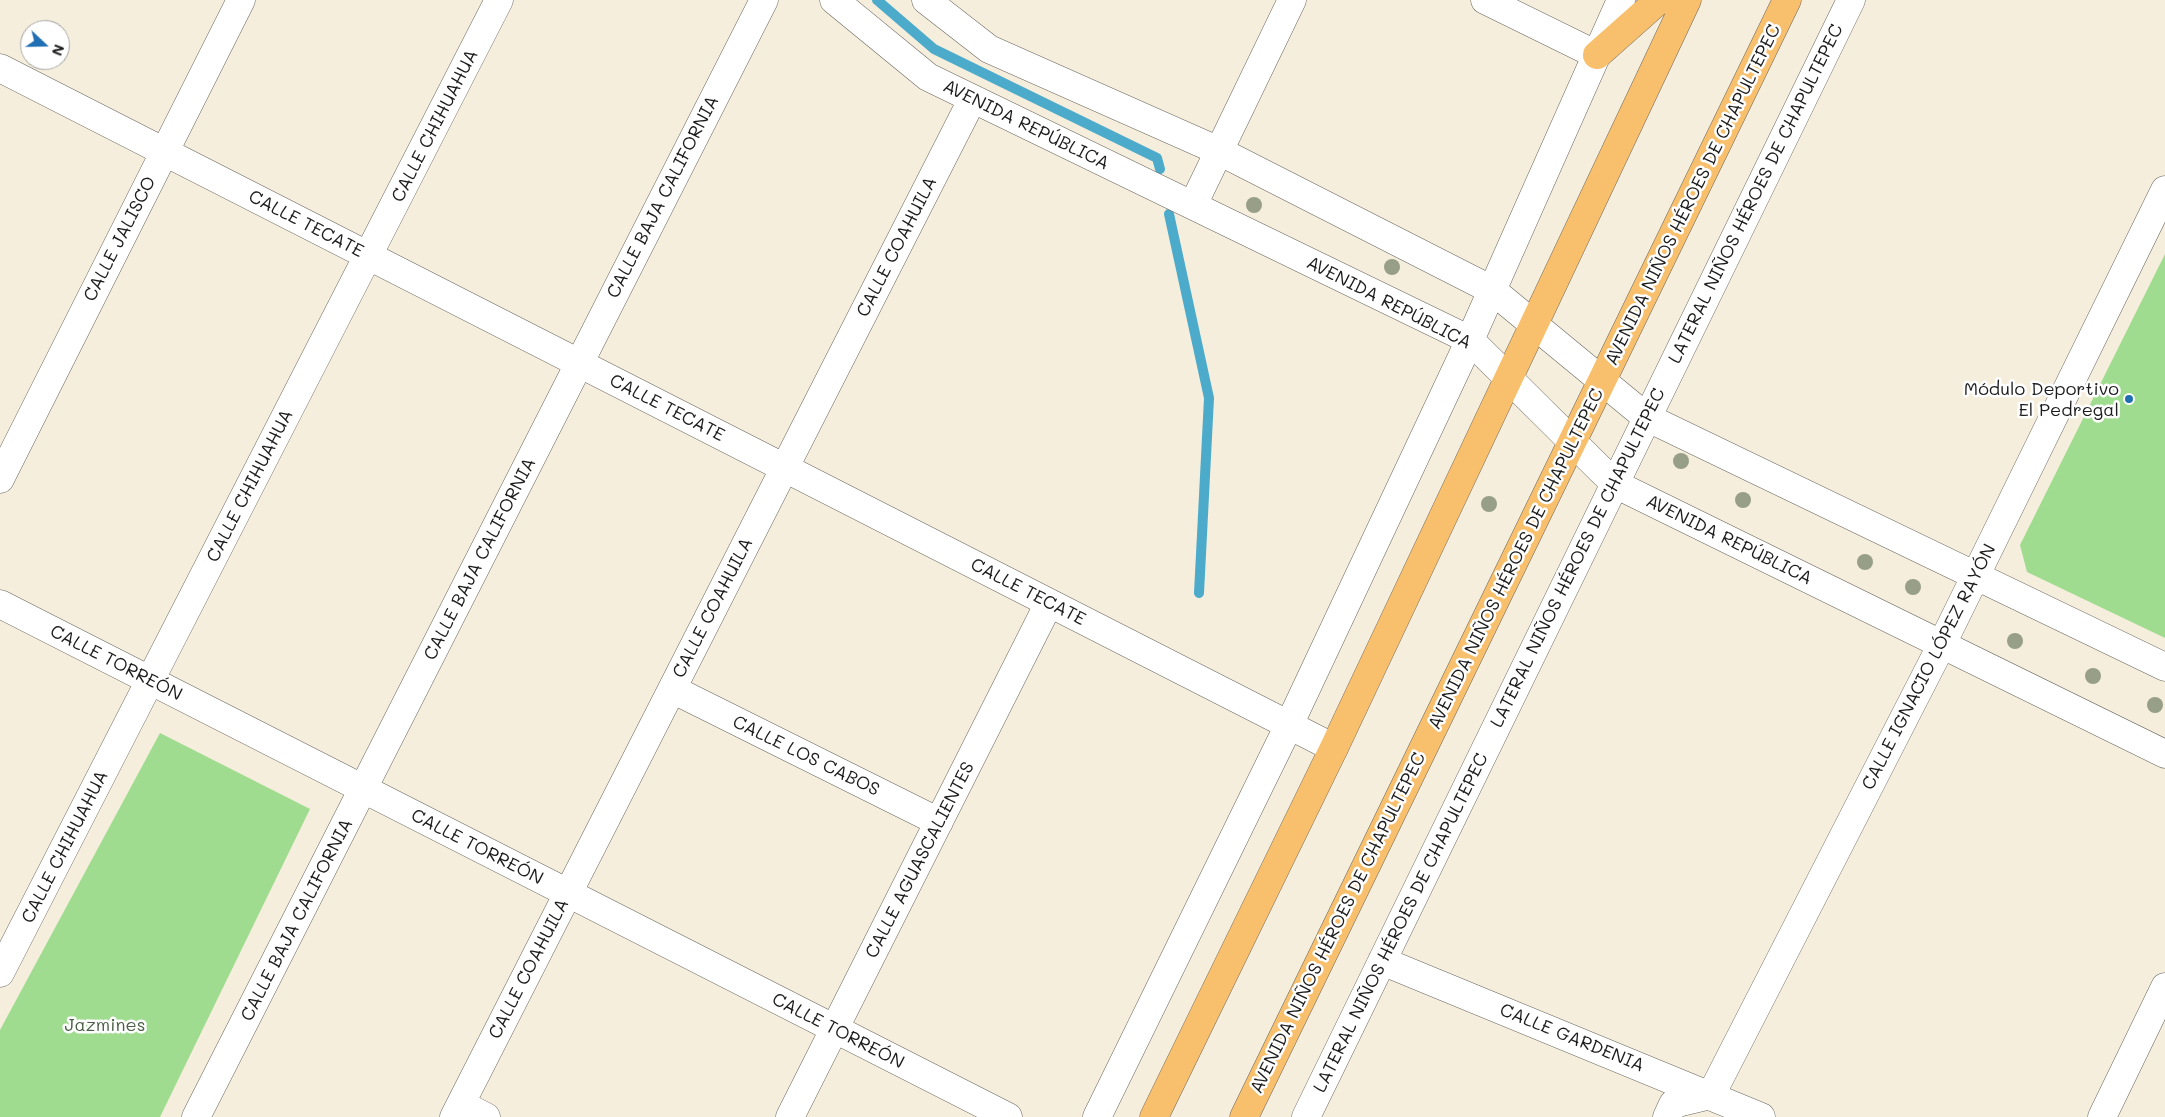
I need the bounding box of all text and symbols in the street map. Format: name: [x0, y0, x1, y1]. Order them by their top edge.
north arrow: [20, 20, 70, 70]
street label: AVENIDA NIÑOS HÉROES DE CHAPULTEPEC: [1601, 21, 1785, 369]
street label: LATERAL NIÑOS HÉROES DE CHAPULTEPEC: [1664, 21, 1848, 367]
text: N: [48, 42, 69, 59]
street label: CALLE CHIHUAHUA: [387, 46, 483, 206]
street label: AVENIDA REPÚBLICA: [939, 75, 1113, 175]
street label: CALLE BAJA CALIFORNIA: [602, 92, 724, 302]
street label: CALLE JALISCO: [79, 173, 161, 305]
street label: CALLE COAHUILA: [852, 173, 942, 321]
street label: CALLE TECATE: [245, 186, 367, 262]
street label: AVENIDA REPÚBLICA: [1303, 252, 1475, 354]
street label: CALLE TECATE: [606, 370, 728, 446]
place label: Módulo Deportivo El Pedregal: [1964, 378, 2119, 420]
street label: AVENIDA NIÑOS HÉROES DE CHAPULTEPEC: [1424, 385, 1608, 733]
street label: LATERAL NIÑOS HÉROES DE CHAPULTEPEC: [1486, 385, 1670, 731]
marker: Módulo Deportivo El Pedregal: [2123, 393, 2135, 405]
street label: CALLE CHIHUAHUA: [202, 406, 298, 566]
street label: CALLE BAJA CALIFORNIA: [419, 454, 541, 664]
street label: AVENIDA REPÚBLICA: [1642, 490, 1816, 590]
street label: CALLE COAHUILA: [668, 534, 758, 682]
street label: CALLE IGNACIO LÓPEZ RAYÓN: [1857, 540, 2001, 794]
street label: CALLE TECATE: [967, 554, 1089, 630]
street label: CALLE TORREÓN: [46, 620, 186, 706]
street label: CALLE LOS CABOS: [729, 711, 883, 801]
street label: AVENIDA NIÑOS HÉROES DE CHAPULTEPEC: [1246, 749, 1430, 1097]
street label: LATERAL NIÑOS HÉROES DE CHAPULTEPEC: [1309, 750, 1493, 1096]
street label: CALLE AGUASCALIENTES: [861, 758, 979, 962]
street label: CALLE CHIHUAHUA: [17, 767, 113, 927]
street label: CALLE TORREÓN: [407, 804, 547, 890]
street label: CALLE BAJA CALIFORNIA: [236, 815, 358, 1025]
street label: CALLE COAHUILA: [484, 895, 574, 1043]
street label: CALLE TORREÓN: [768, 988, 908, 1074]
street label: CALLE GARDENIA: [1497, 999, 1647, 1077]
park label: Jazmines: [65, 1014, 145, 1036]

